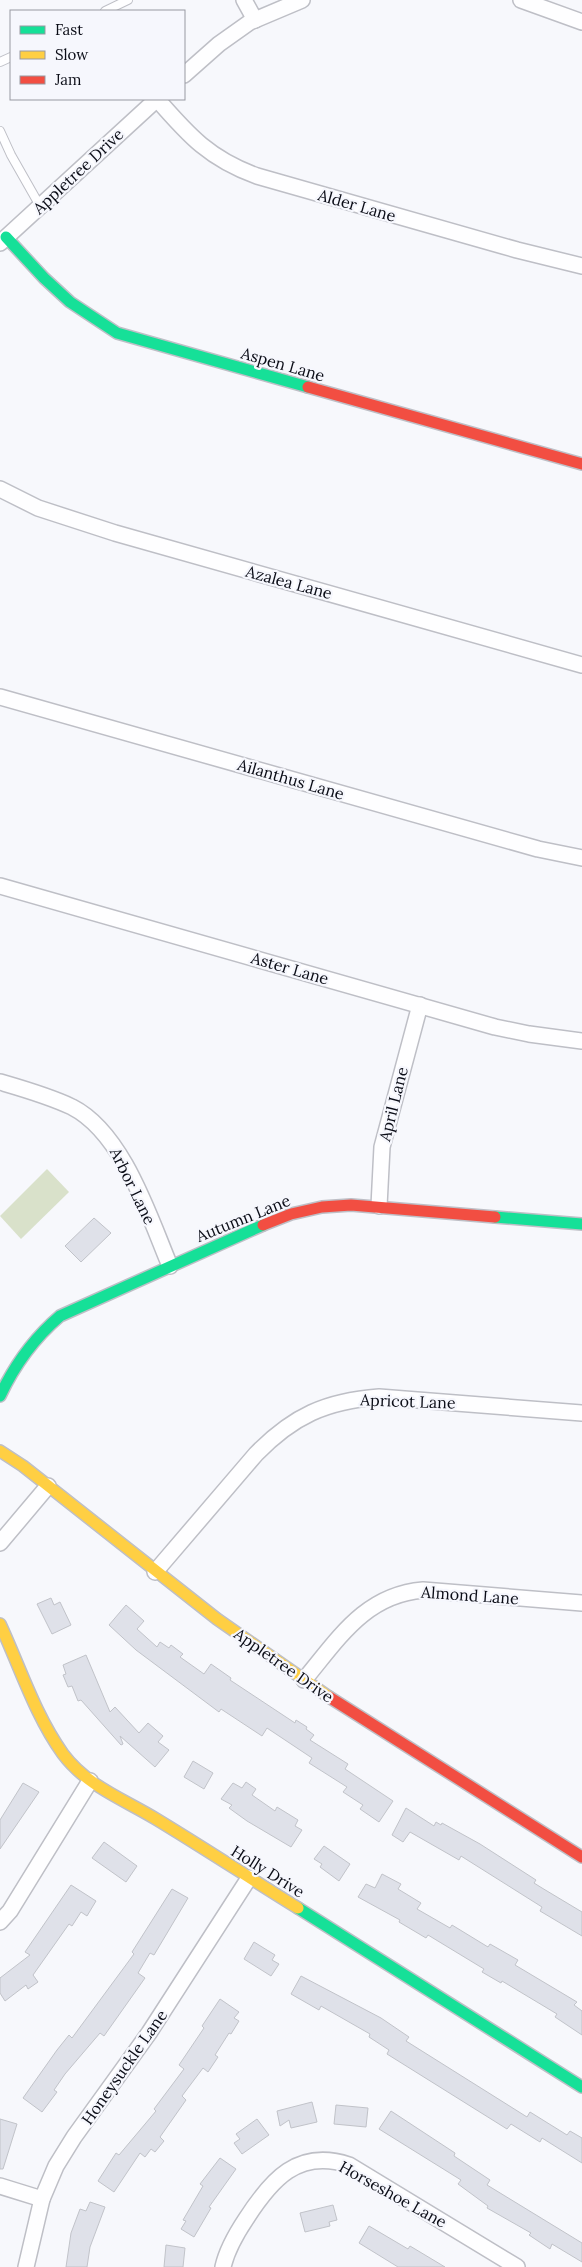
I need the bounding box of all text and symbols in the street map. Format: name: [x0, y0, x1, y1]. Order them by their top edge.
legend: [10, 10, 185, 100]
text: Fast: [55, 20, 83, 39]
text: Slow: [55, 45, 88, 64]
text: Jam: [54, 70, 82, 89]
street label: Appletree Drive: [28, 124, 128, 219]
street label: Alder Lane: [315, 184, 399, 226]
street label: Aspen Lane: [238, 342, 327, 386]
street label: Azalea Lane: [243, 561, 335, 603]
street label: Ailanthus Lane: [234, 754, 347, 804]
street label: Aster Lane: [248, 947, 331, 989]
street label: April Lane: [374, 1064, 412, 1144]
street label: Arbor Lane: [105, 1143, 160, 1228]
street label: Autumn Lane: [192, 1190, 293, 1246]
street label: Apricot Lane: [359, 1389, 456, 1413]
street label: Almond Lane: [420, 1582, 520, 1608]
street label: Appletree Drive: [230, 1623, 338, 1707]
street label: Holly Drive: [228, 1841, 309, 1902]
street label: Honeysuckle Lane: [77, 2005, 171, 2128]
street label: Horseshoe Lane: [336, 2156, 451, 2232]

